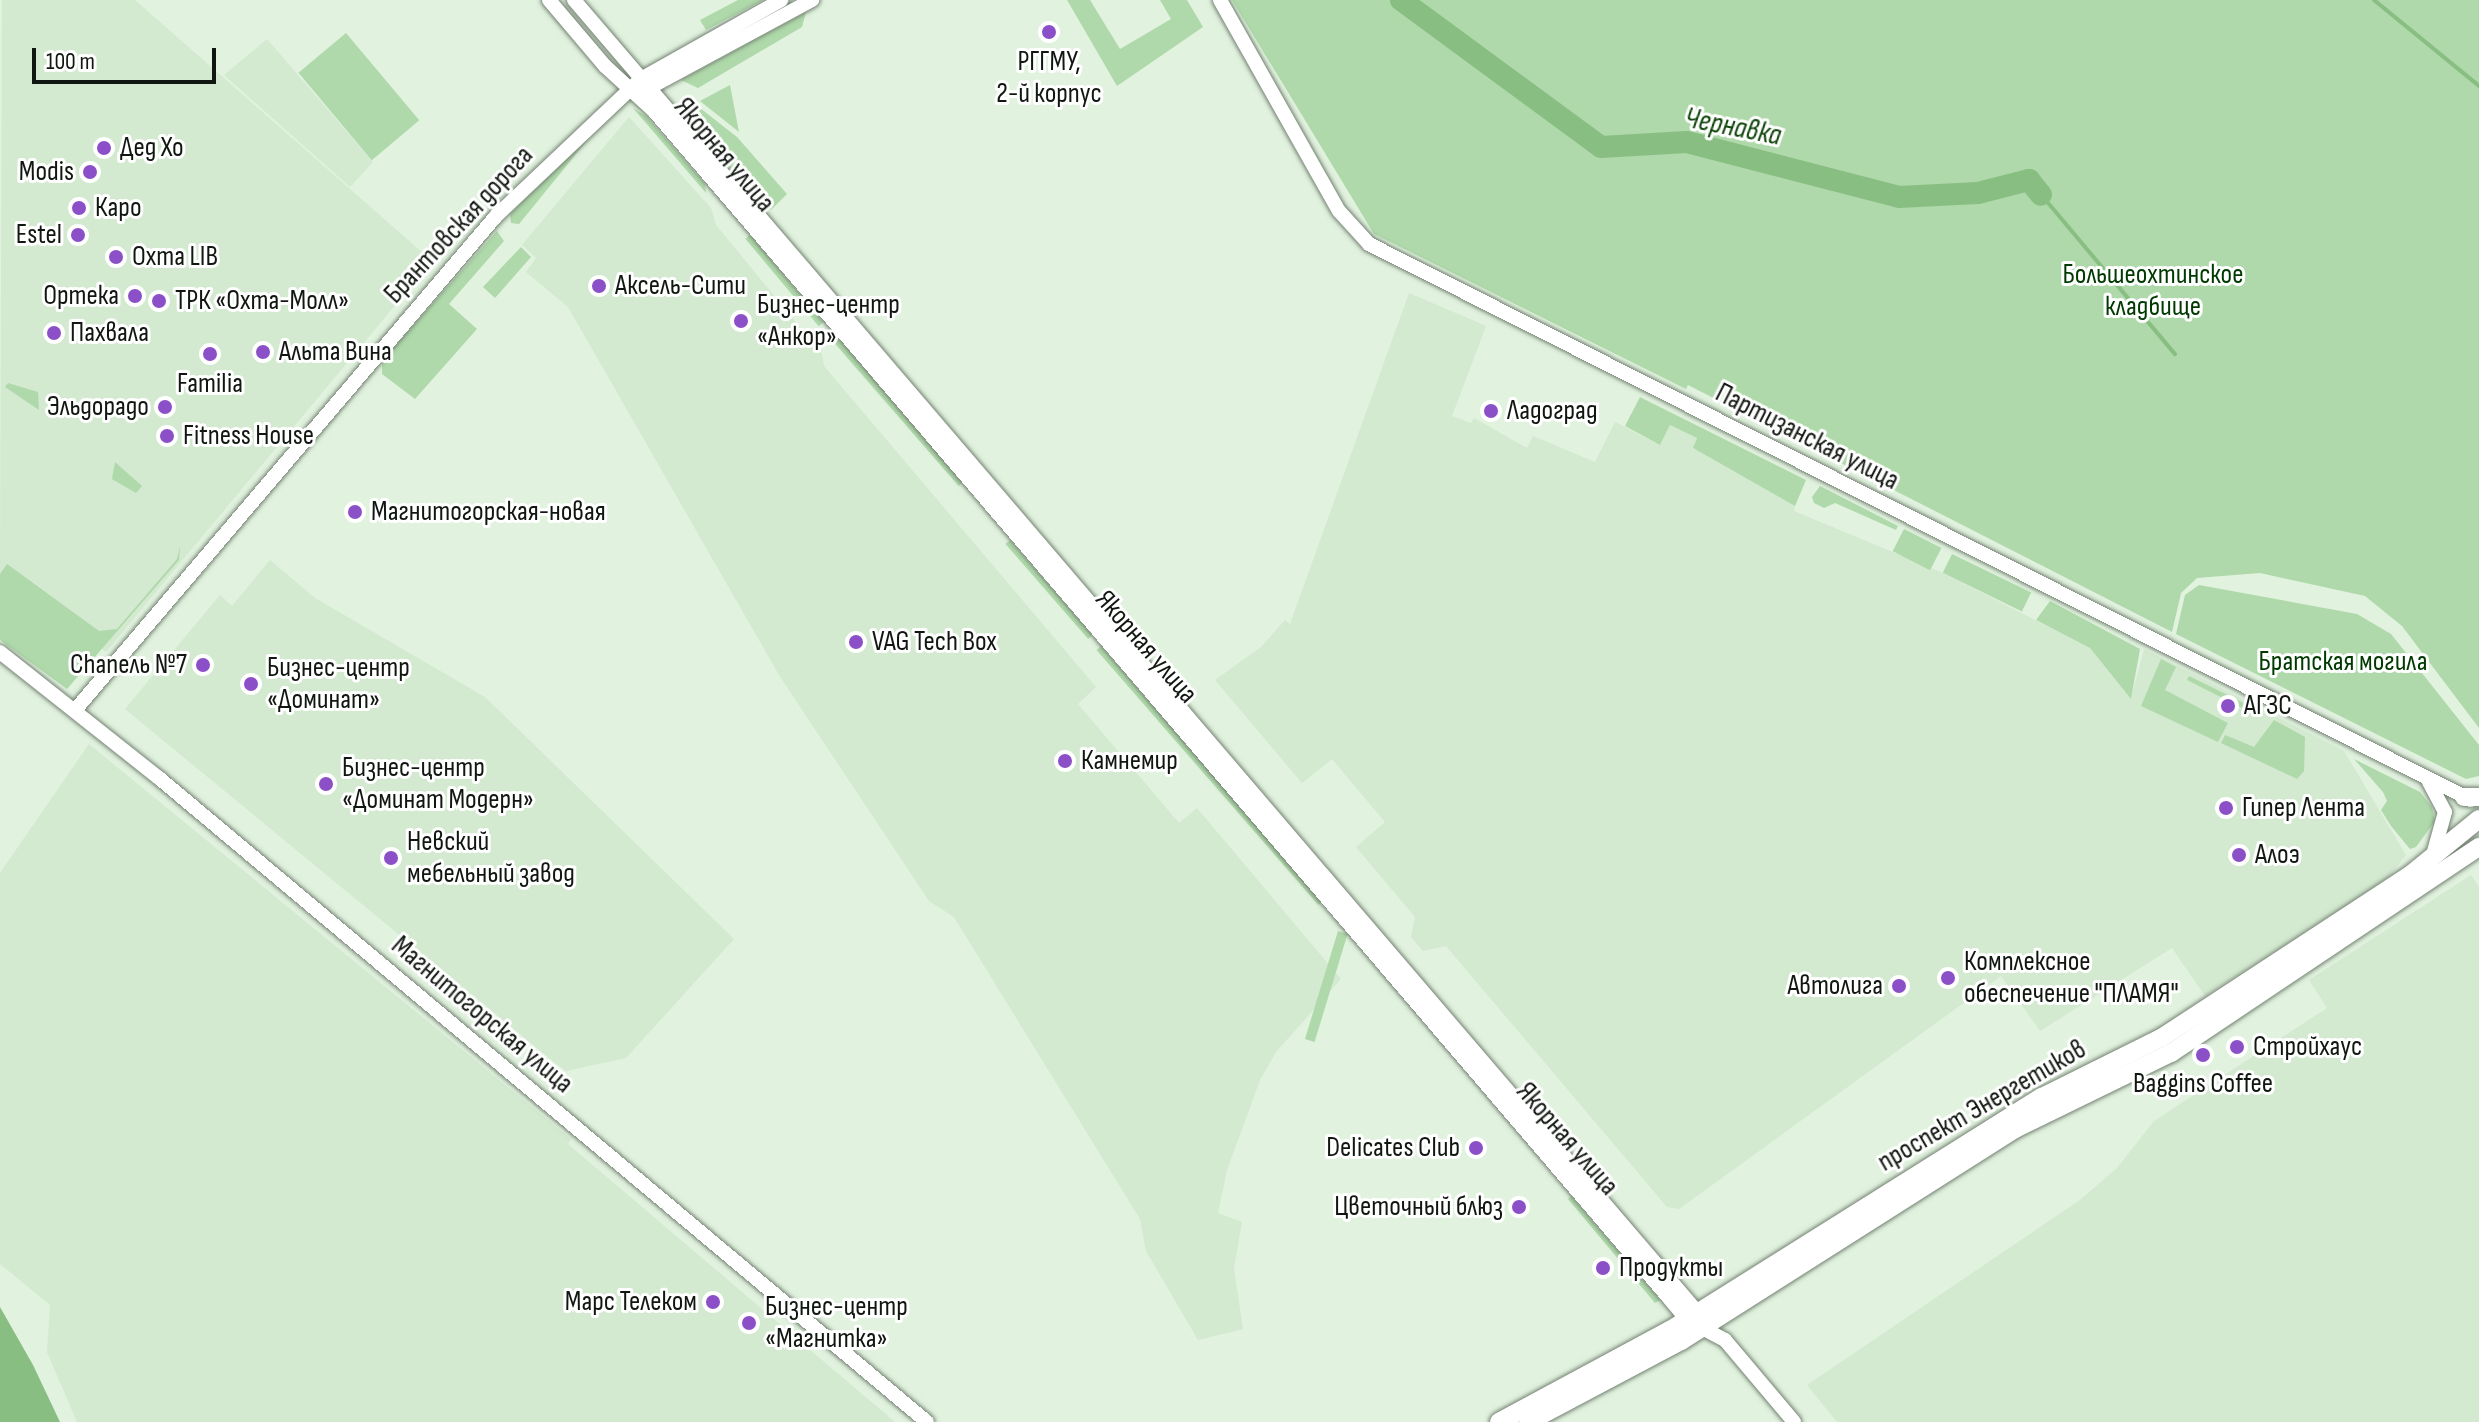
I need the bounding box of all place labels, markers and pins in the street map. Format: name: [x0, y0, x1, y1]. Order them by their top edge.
marker: РГГМУ, 2-й корпус: [1040, 23, 1058, 41]
place label: РГГМУ, 2-й корпус: [996, 45, 1102, 111]
place label: Дед Хо: [120, 131, 184, 165]
marker: Дед Хо: [95, 139, 113, 157]
place label: Modis: [19, 155, 74, 189]
marker: Modis: [81, 163, 99, 181]
place label: Каро: [95, 191, 142, 225]
marker: Каро: [70, 199, 88, 217]
place label: Estel: [16, 218, 62, 252]
marker: Estel: [69, 226, 87, 244]
place label: Охта LIB: [132, 240, 218, 274]
marker: Охта LIB: [107, 248, 125, 266]
place label: Аксель-Сити: [615, 269, 746, 303]
marker: Аксель-Сити: [590, 277, 608, 295]
place label: Ортека: [43, 279, 119, 313]
place label: ТРК «Охта-Молл»: [175, 284, 349, 318]
marker: Ортека: [126, 287, 144, 305]
place label: Бизнес-центр «Анкор»: [757, 288, 900, 354]
marker: ТРК «Охта-Молл»: [150, 292, 168, 310]
marker: Бизнес-центр «Анкор»: [732, 312, 750, 330]
place label: Пахвала: [70, 316, 149, 350]
marker: Пахвала: [45, 324, 63, 342]
place label: Альта Вина: [279, 335, 392, 369]
marker: Альта Вина: [254, 343, 272, 361]
marker: Familia: [201, 345, 219, 363]
place label: Familia: [177, 367, 243, 401]
place label: Эльдорадо: [47, 390, 149, 424]
place label: Ладоград: [1507, 394, 1597, 428]
marker: Эльдорадо: [156, 398, 174, 416]
marker: Ладоград: [1482, 402, 1500, 420]
place label: Fitness House: [183, 419, 314, 453]
marker: Fitness House: [158, 427, 176, 445]
place label: Магнитогорская-новая: [371, 495, 606, 529]
marker: Магнитогорская-новая: [346, 503, 364, 521]
place label: VAG Tech Box: [872, 625, 997, 659]
marker: VAG Tech Box: [847, 633, 865, 651]
place label: Chaneль №7: [70, 648, 187, 682]
place label: Бизнес-центр «Доминат»: [267, 651, 410, 717]
marker: Chaneль №7: [194, 656, 212, 674]
marker: Бизнес-центр «Доминат»: [242, 675, 260, 693]
place label: АГЗС: [2244, 689, 2292, 723]
marker: АГЗС: [2219, 697, 2237, 715]
place label: Камнемир: [1081, 744, 1178, 778]
place label: Бизнес-центр «Доминат Модерн»: [342, 751, 534, 817]
marker: Камнемир: [1056, 752, 1074, 770]
marker: Бизнес-центр «Доминат Модерн»: [317, 775, 335, 793]
place label: Гипер Лента: [2242, 791, 2365, 825]
marker: Гипер Лента: [2217, 799, 2235, 817]
place label: Невский мебельный завод: [407, 825, 575, 891]
place label: Алоэ: [2255, 838, 2300, 872]
marker: Алоэ: [2230, 846, 2248, 864]
marker: Невский мебельный завод: [382, 849, 400, 867]
place label: Комплексное обеспечение "ПЛАМЯ": [1964, 945, 2179, 1011]
place label: Автолига: [1787, 969, 1883, 1003]
marker: Комплексное обеспечение "ПЛАМЯ": [1939, 969, 1957, 987]
marker: Автолига: [1890, 977, 1908, 995]
place label: Стройхаус: [2253, 1030, 2362, 1064]
marker: Стройхаус: [2228, 1038, 2246, 1056]
marker: Baggins Coffee: [2194, 1046, 2212, 1064]
place label: Baggins Coffee: [2133, 1067, 2273, 1101]
place label: Delicates Club: [1326, 1131, 1460, 1165]
marker: Delicates Club: [1467, 1139, 1485, 1157]
place label: Цветочный блюз: [1334, 1190, 1503, 1224]
marker: Цветочный блюз: [1510, 1198, 1528, 1216]
place label: Продукты: [1619, 1251, 1723, 1285]
marker: Продукты: [1594, 1259, 1612, 1277]
place label: Марс Телеком: [565, 1285, 697, 1319]
place label: Бизнес-центр «Магнитка»: [765, 1290, 908, 1356]
marker: Марс Телеком: [704, 1293, 722, 1311]
marker: Бизнес-центр «Магнитка»: [740, 1314, 758, 1332]

